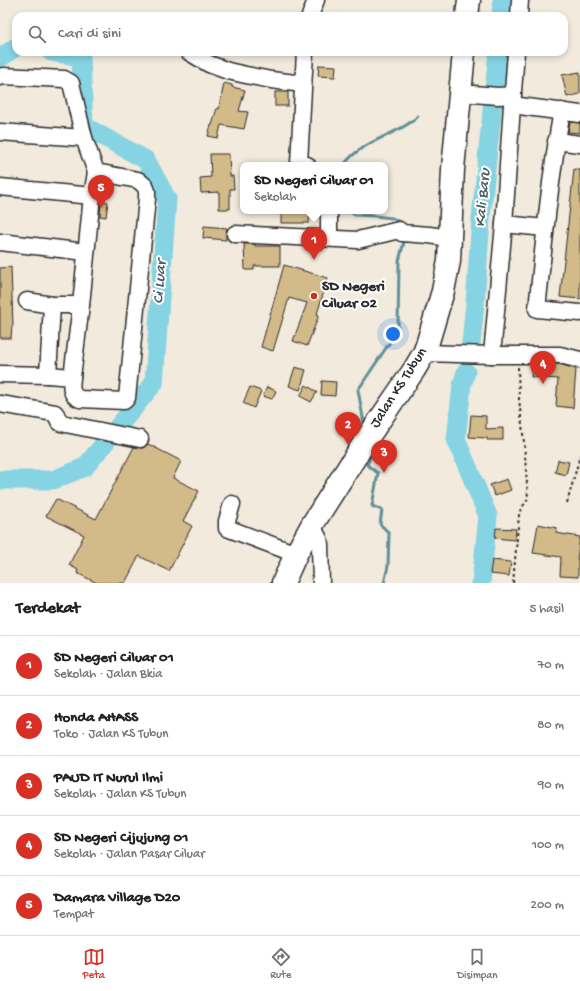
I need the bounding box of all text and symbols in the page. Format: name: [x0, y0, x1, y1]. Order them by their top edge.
search box: [12, 12, 568, 56]
icon: search: [26, 23, 48, 45]
text: Cari di sini: [58, 25, 121, 43]
popup: [240, 162, 388, 214]
water label: Kali Baru: [472, 166, 496, 228]
text: SD Negeri Ciluar 01: [254, 172, 374, 190]
pin: 5: [88, 175, 114, 208]
text: Sekolah: [254, 190, 297, 205]
pin: 1: [301, 227, 327, 260]
water label: Ci Luar: [150, 256, 172, 305]
place label: SD Negeri Ciluar 02: [321, 278, 385, 313]
marker: SD Negeri Ciluar 02: [309, 291, 319, 301]
your location: [383, 324, 403, 344]
street label: Jalan KS Tubun: [366, 344, 432, 432]
pin: 4: [530, 351, 556, 384]
pin: 2: [335, 412, 361, 445]
pin: 3: [371, 440, 397, 473]
text: Terdekat: [16, 599, 80, 619]
text: 5 hasil: [529, 602, 564, 617]
text: SD Negeri Ciluar 01: [54, 649, 174, 667]
text: 1: [26, 658, 32, 673]
text: 70 m: [538, 658, 564, 673]
text: Sekolah · Jalan Bkia: [54, 667, 163, 682]
text: Honda AHASS: [54, 709, 138, 727]
text: 2: [26, 718, 32, 733]
text: 80 m: [537, 718, 564, 733]
text: Toko · Jalan KS Tubun: [54, 727, 168, 742]
text: PAUD IT Nurul Ilmi: [54, 769, 163, 787]
text: 3: [26, 778, 32, 793]
text: 90 m: [538, 778, 564, 793]
text: Sekolah · Jalan KS Tubun: [54, 787, 187, 802]
text: SD Negeri Cijujung 01: [54, 829, 188, 847]
text: 4: [26, 838, 32, 853]
text: 100 m: [532, 838, 564, 853]
text: Sekolah · Jalan Pasar Ciluar: [54, 847, 205, 862]
text: Damara Village D20: [54, 889, 180, 907]
text: 5: [26, 898, 32, 913]
text: 200 m: [531, 898, 564, 913]
text: Tempat: [54, 907, 94, 922]
tab: Peta: [83, 946, 105, 982]
tab: Rute: [270, 946, 292, 982]
tab: Disimpan: [457, 946, 497, 982]

